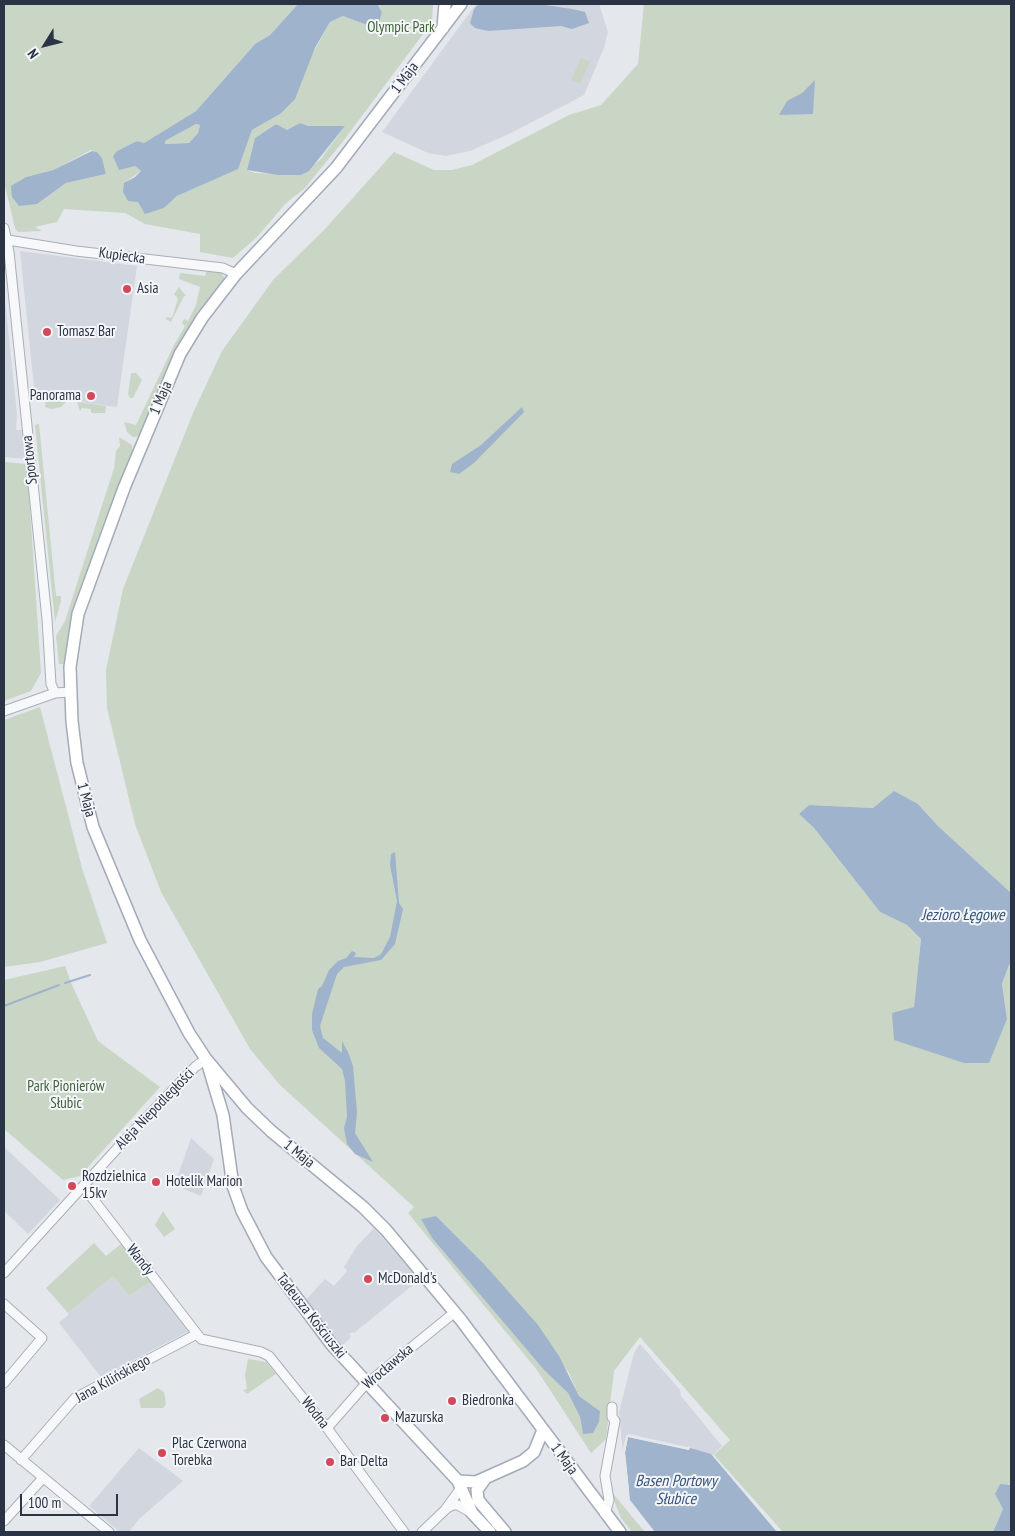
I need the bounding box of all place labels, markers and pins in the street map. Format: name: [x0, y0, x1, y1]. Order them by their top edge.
place label: Asia: [137, 280, 158, 298]
marker: Asia: [121, 283, 133, 295]
place label: Tomasz Bar: [57, 323, 115, 341]
marker: Tomasz Bar: [41, 326, 53, 338]
place label: Panorama: [30, 387, 81, 405]
marker: Panorama: [85, 390, 97, 402]
place label: Rozdzielnica 15kv: [82, 1168, 146, 1203]
place label: Hotelik Marion: [166, 1173, 242, 1191]
marker: Hotelik Marion: [150, 1176, 162, 1188]
marker: Rozdzielnica 15kv: [66, 1180, 78, 1192]
place label: McDonald's: [378, 1270, 437, 1288]
marker: McDonald's: [362, 1273, 374, 1285]
place label: Biedronka: [462, 1392, 514, 1410]
marker: Biedronka: [446, 1395, 458, 1407]
place label: Mazurska: [395, 1409, 443, 1427]
marker: Mazurska: [379, 1412, 391, 1424]
place label: Plac Czerwona Torebka: [172, 1435, 247, 1470]
marker: Plac Czerwona Torebka: [156, 1447, 168, 1459]
place label: Bar Delta: [340, 1453, 388, 1471]
marker: Bar Delta: [324, 1456, 336, 1468]

